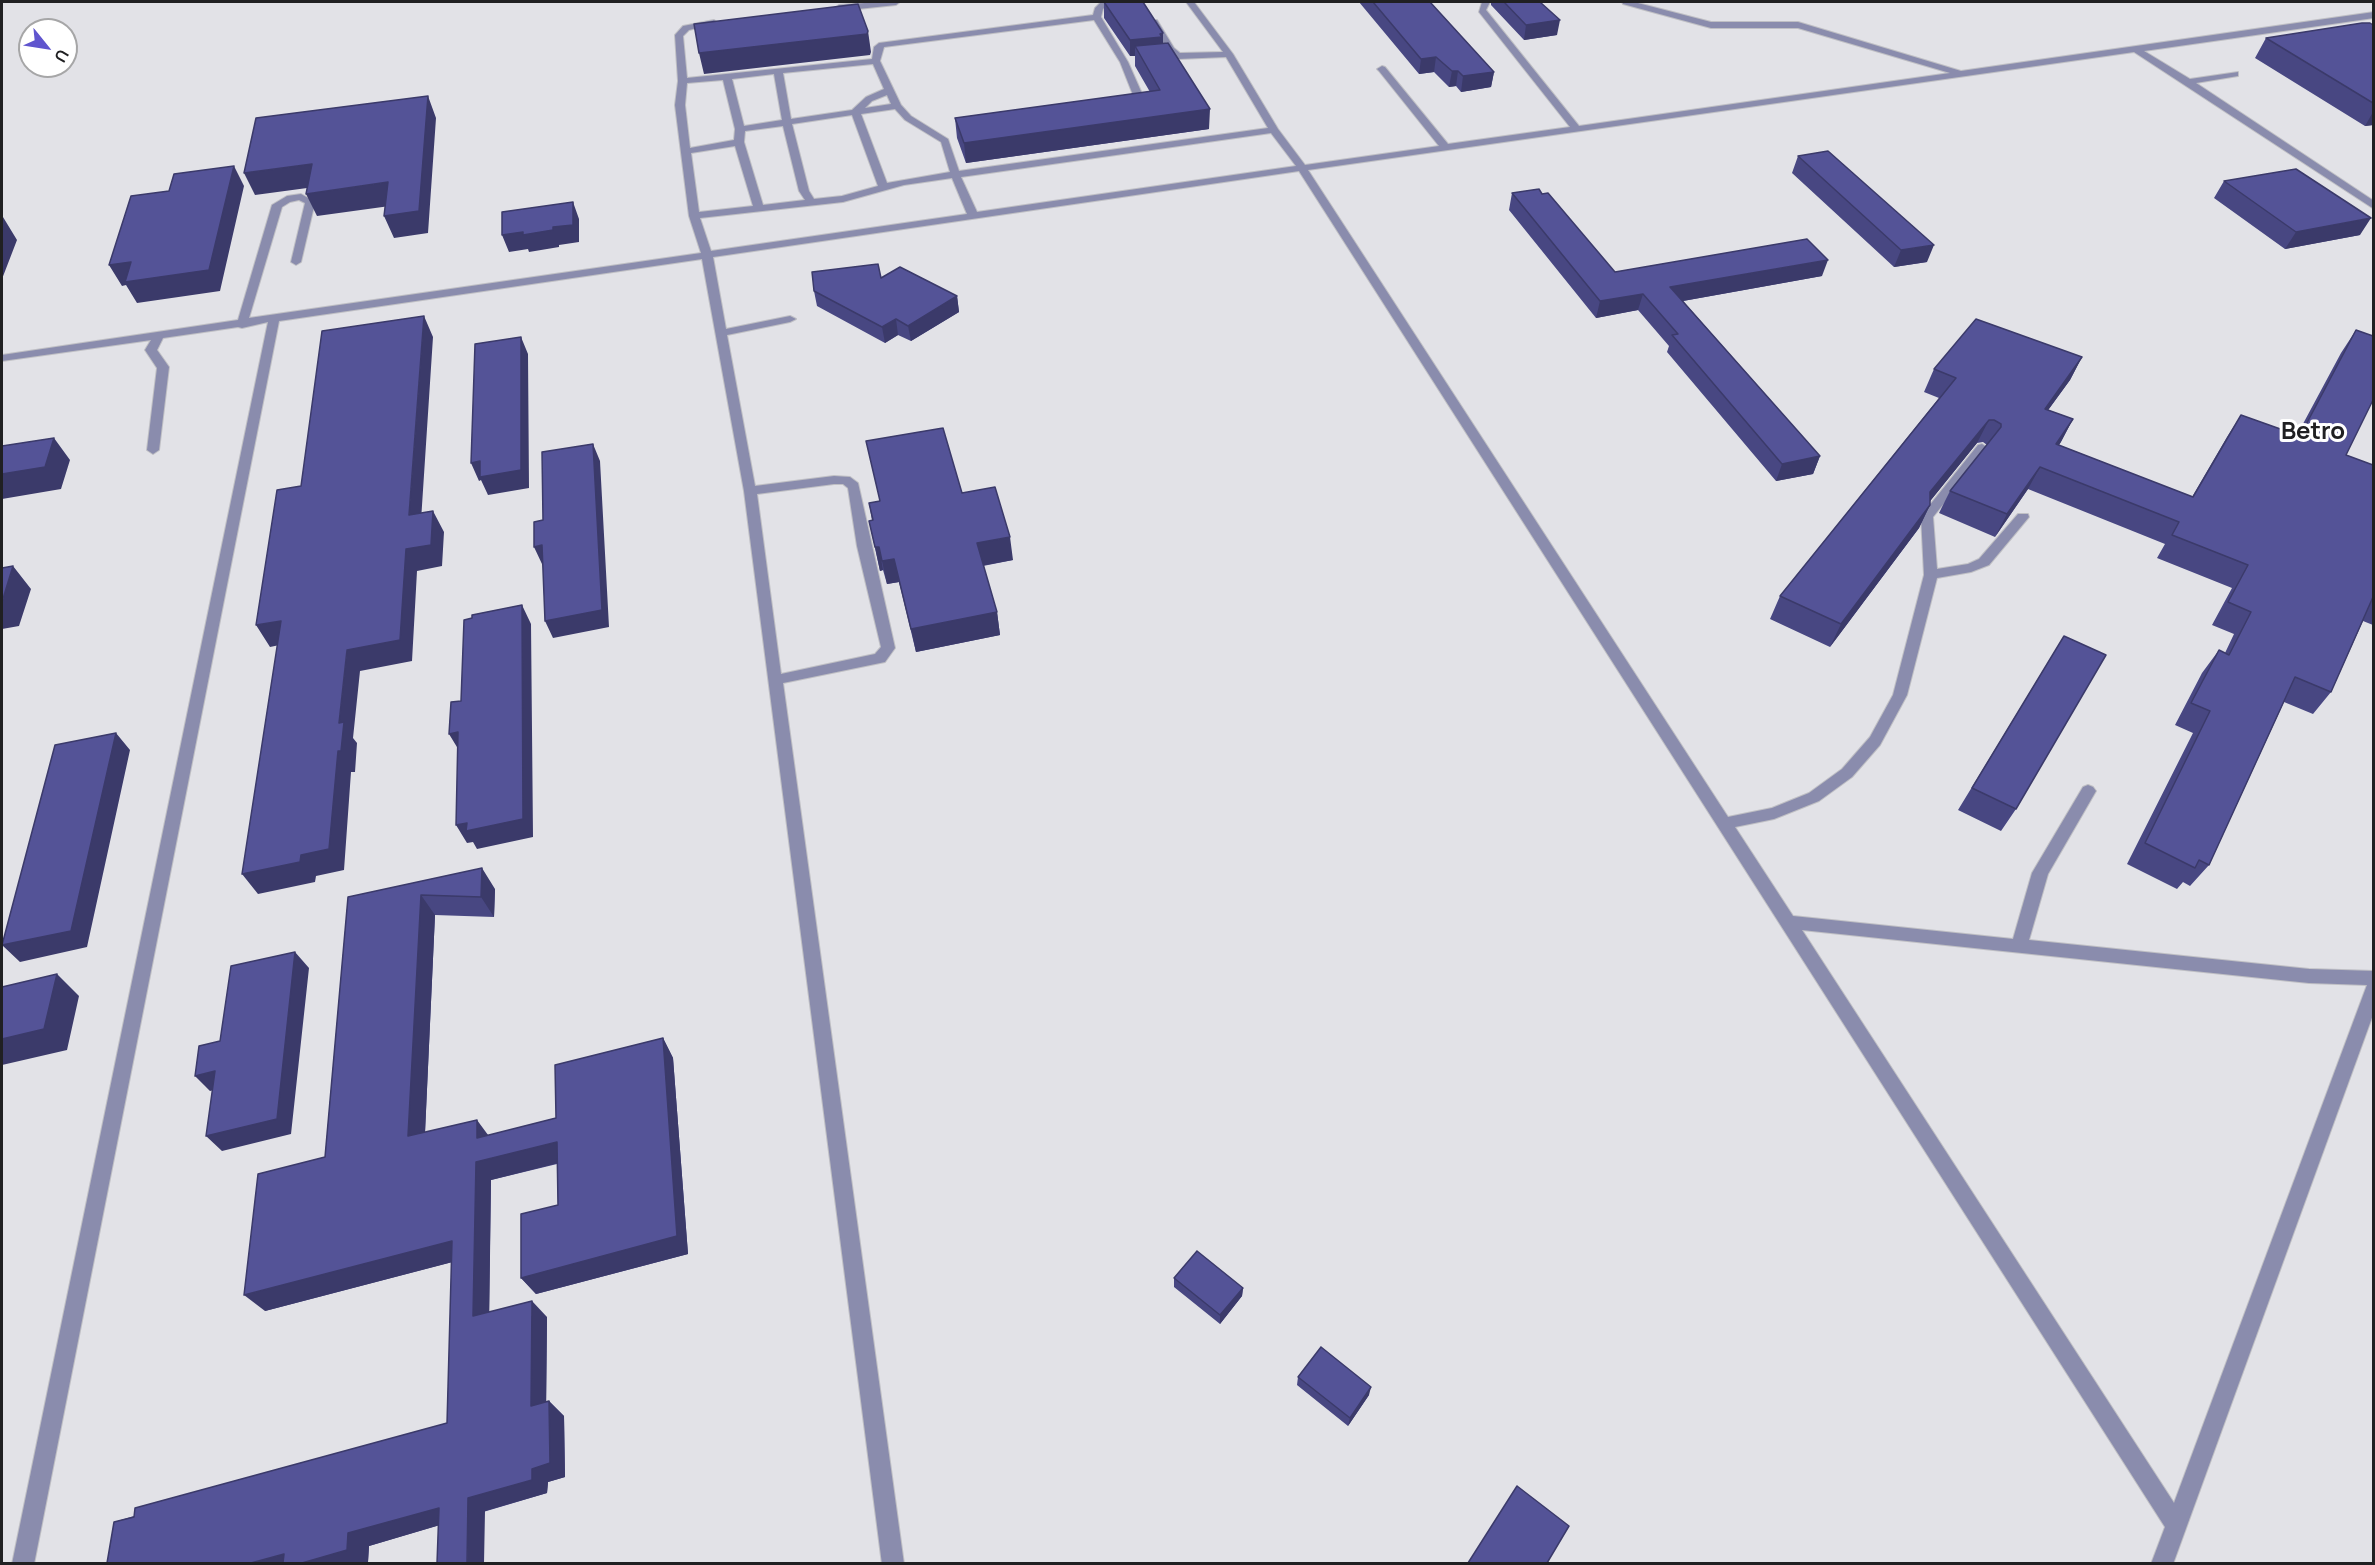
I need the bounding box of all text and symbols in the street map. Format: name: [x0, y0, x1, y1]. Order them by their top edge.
north arrow: [18, 18, 78, 78]
text: U: [49, 46, 74, 66]
district label: Betro: [2281, 418, 2345, 446]

